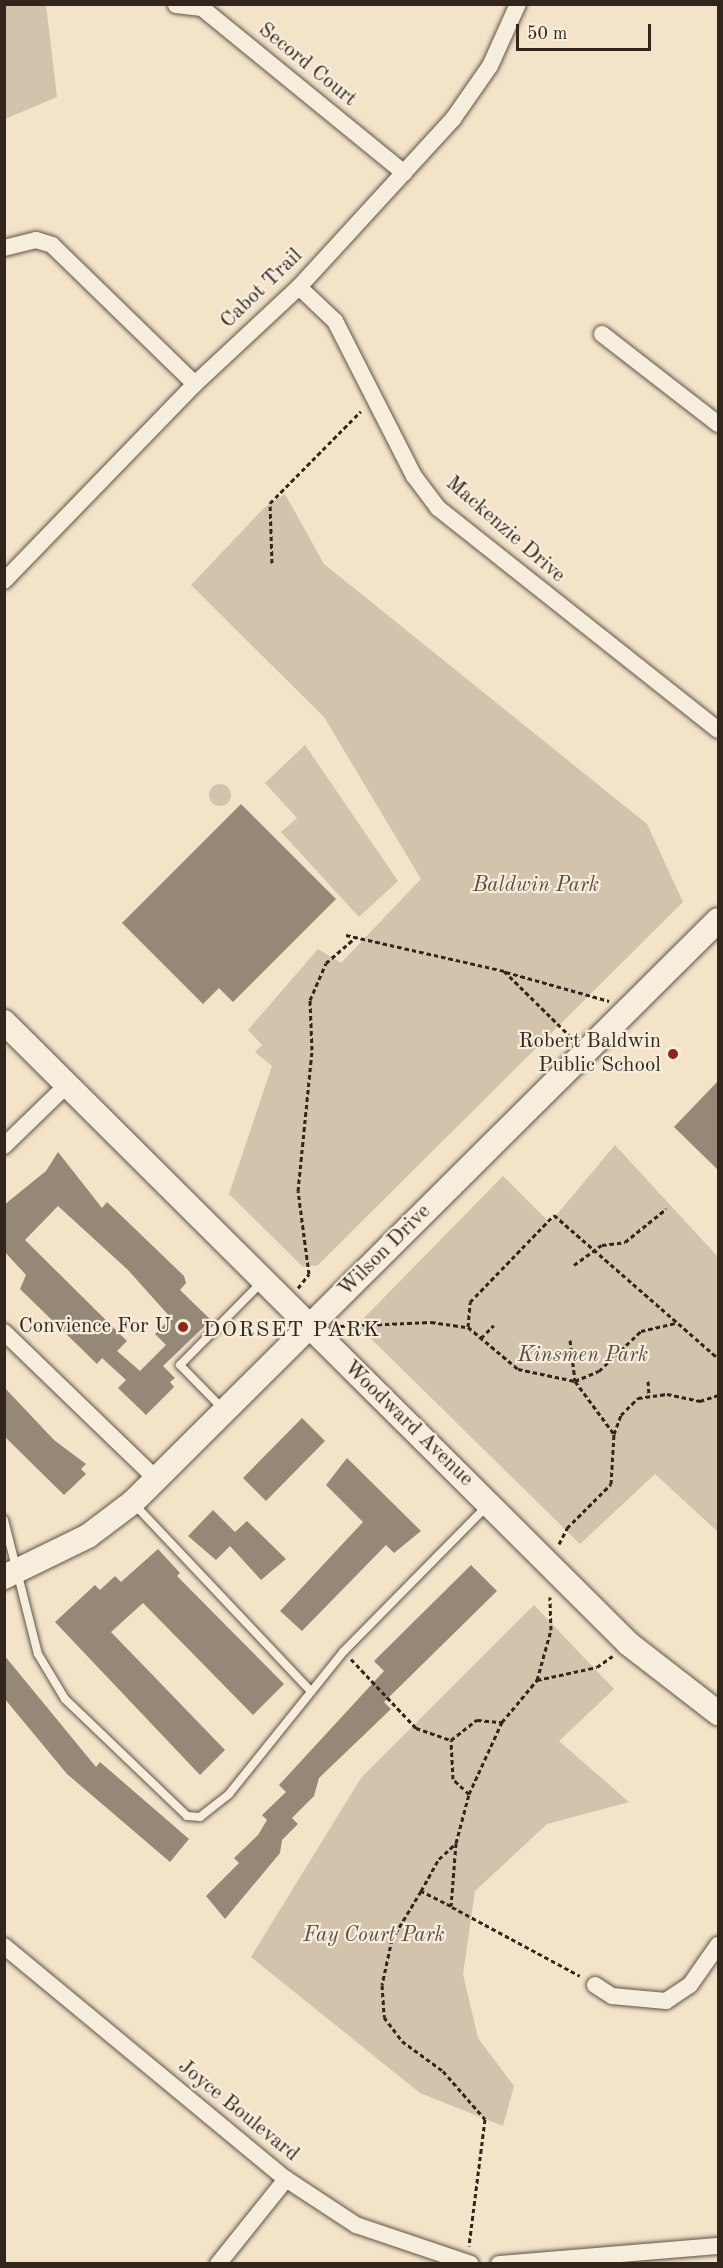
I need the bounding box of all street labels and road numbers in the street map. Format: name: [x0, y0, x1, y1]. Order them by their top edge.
street label: Secord Court: [253, 18, 361, 112]
street label: Cabot Trail: [216, 244, 308, 334]
street label: Mackenzie Drive: [440, 471, 570, 589]
street label: Wilson Drive: [334, 1200, 436, 1302]
street label: Woodward Avenue: [338, 1356, 478, 1492]
street label: Joyce Boulevard: [172, 2055, 304, 2167]

